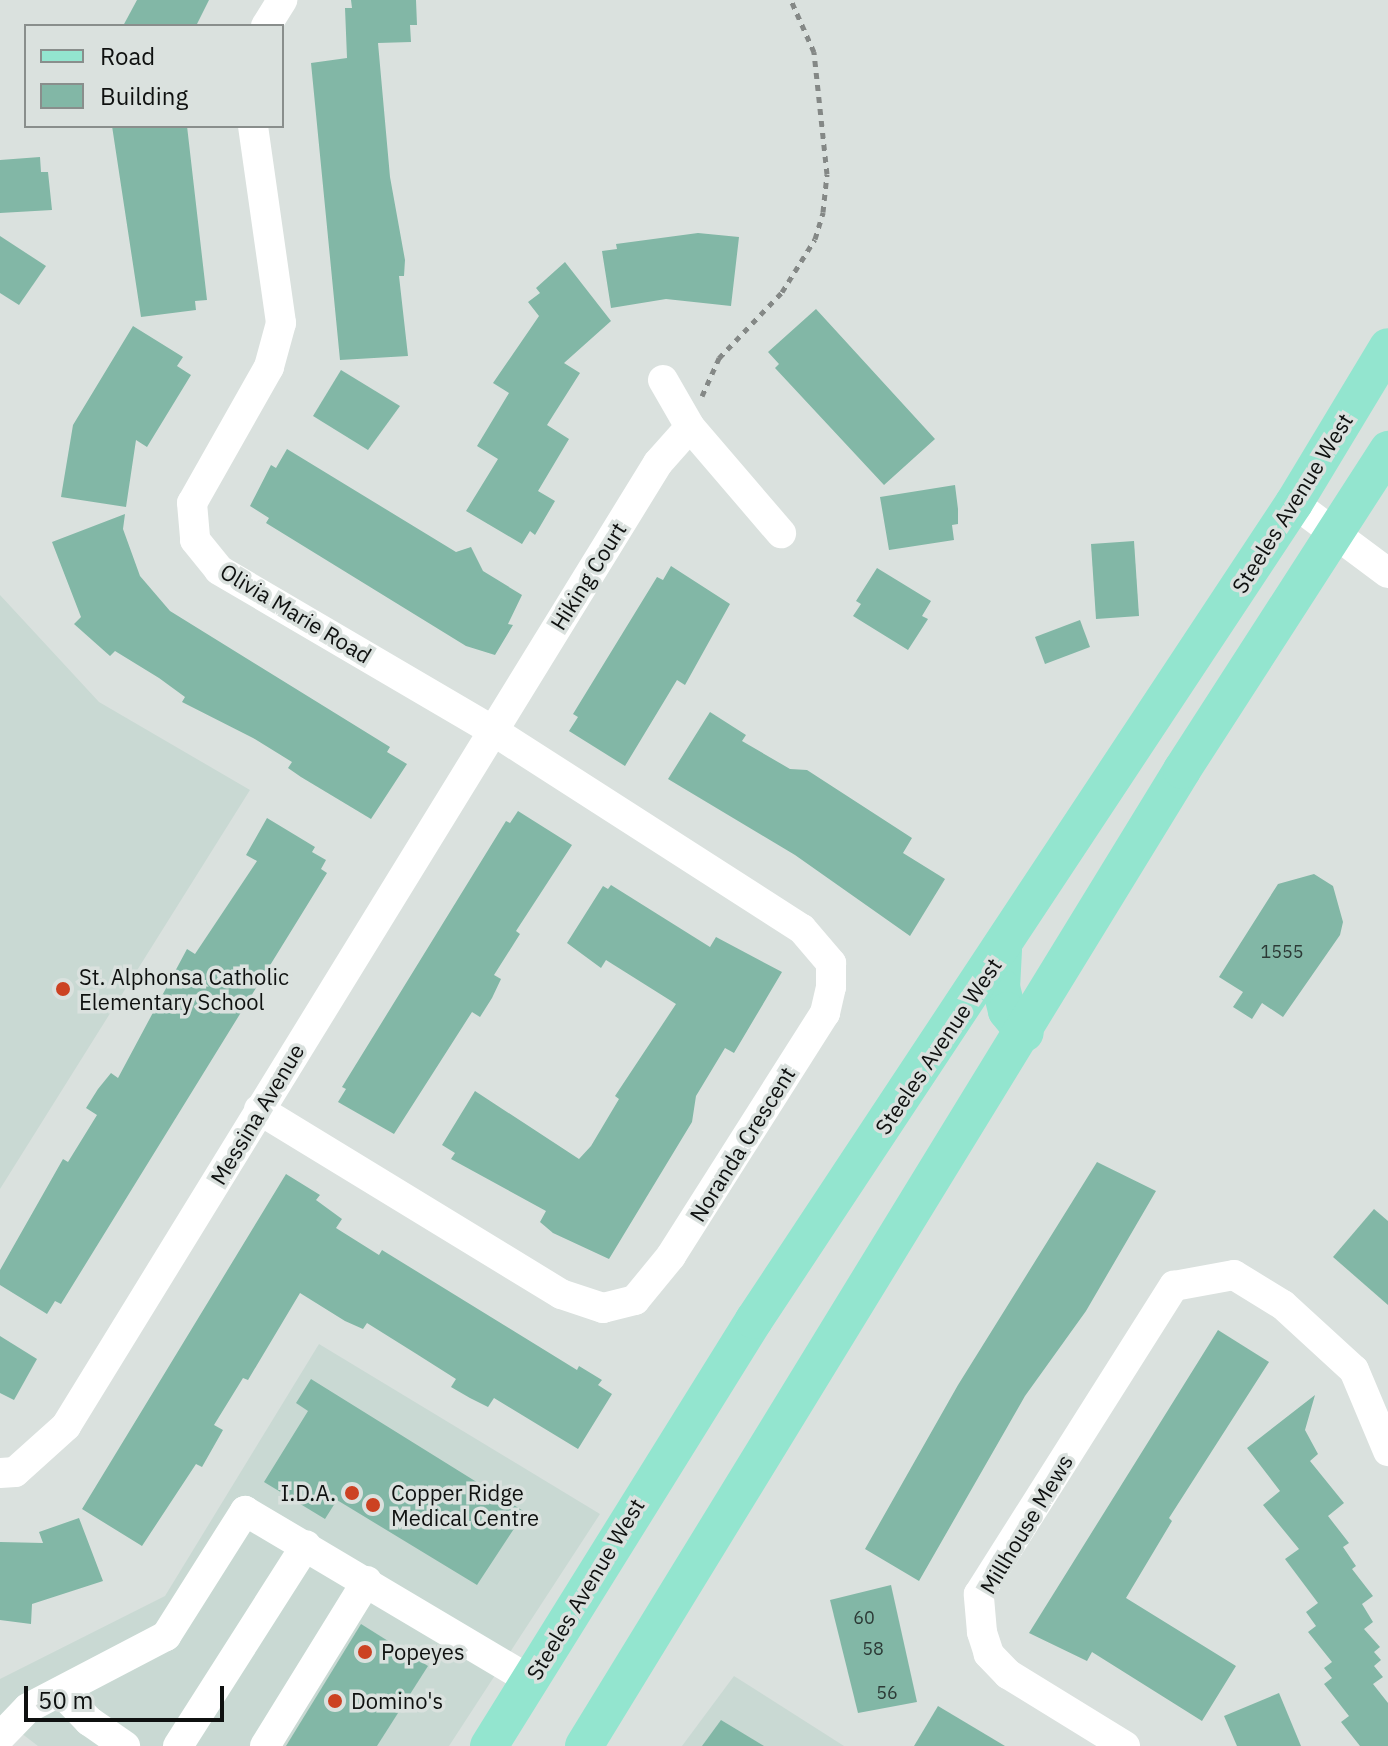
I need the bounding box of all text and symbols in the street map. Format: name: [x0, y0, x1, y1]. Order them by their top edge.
legend: [24, 24, 284, 128]
text: Road: [100, 40, 155, 72]
text: Building: [100, 80, 188, 112]
street label: Steeles Avenue West: [1226, 408, 1358, 598]
street label: Hiking Court: [545, 517, 631, 635]
street label: Olivia Marie Road: [216, 558, 376, 668]
house number: 1555: [1260, 941, 1304, 963]
street label: Steeles Avenue West: [869, 953, 1007, 1139]
place label: St. Alphonsa Catholic Elementary School: [79, 963, 289, 1014]
marker: St. Alphonsa Catholic Elementary School: [54, 980, 72, 998]
street label: Messina Avenue: [205, 1039, 309, 1189]
street label: Noranda Crescent: [684, 1062, 800, 1226]
street label: Millhouse Mews: [974, 1450, 1078, 1598]
place label: Copper Ridge Medical Centre: [391, 1479, 539, 1530]
place label: I.D.A.: [280, 1480, 336, 1506]
marker: I.D.A.: [343, 1484, 361, 1502]
marker: Copper Ridge Medical Centre: [362, 1494, 384, 1516]
street label: Steeles Avenue West: [520, 1494, 650, 1684]
house number: 60: [853, 1607, 875, 1629]
house number: 58: [862, 1638, 884, 1660]
place label: Popeyes: [381, 1639, 465, 1665]
marker: Popeyes: [356, 1643, 374, 1661]
scale bar: [28, 1670, 228, 1720]
house number: 56: [876, 1682, 898, 1704]
text: 50 m: [38, 1684, 93, 1716]
place label: Domino's: [351, 1688, 443, 1714]
marker: Domino's: [326, 1692, 344, 1710]

